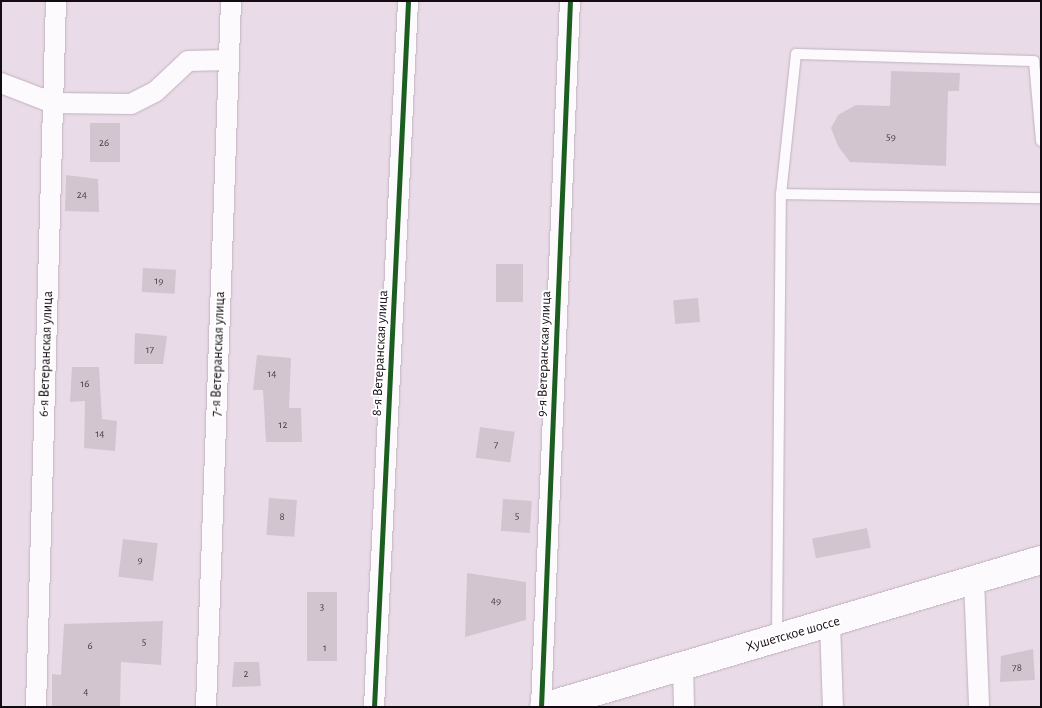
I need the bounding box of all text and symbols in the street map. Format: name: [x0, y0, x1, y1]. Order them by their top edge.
house number: 59: [886, 130, 896, 144]
house number: 26: [99, 136, 109, 150]
house number: 24: [77, 188, 87, 202]
house number: 19: [155, 274, 163, 288]
street label: 8-я Ветеранская улица: [368, 290, 392, 416]
street label: 6-я Ветеранская улица: [35, 291, 57, 417]
street label: 7-я Ветеранская улица: [207, 291, 229, 417]
street label: 9-я Ветеранская улица: [533, 291, 555, 417]
house number: 17: [146, 343, 154, 357]
house number: 14: [267, 367, 277, 381]
house number: 16: [81, 377, 89, 391]
house number: 12: [279, 418, 287, 432]
house number: 14: [95, 427, 105, 441]
house number: 7: [494, 438, 498, 452]
house number: 5: [515, 509, 519, 523]
house number: 8: [279, 510, 285, 524]
house number: 9: [137, 553, 143, 567]
house number: 49: [491, 594, 501, 608]
house number: 3: [320, 600, 324, 614]
street label: Хушетское шоссе: [744, 613, 842, 655]
house number: 5: [142, 635, 146, 649]
house number: 6: [87, 639, 93, 653]
house number: 1: [323, 641, 327, 655]
house number: 78: [1012, 661, 1022, 675]
house number: 2: [243, 667, 249, 681]
house number: 4: [83, 685, 89, 699]

